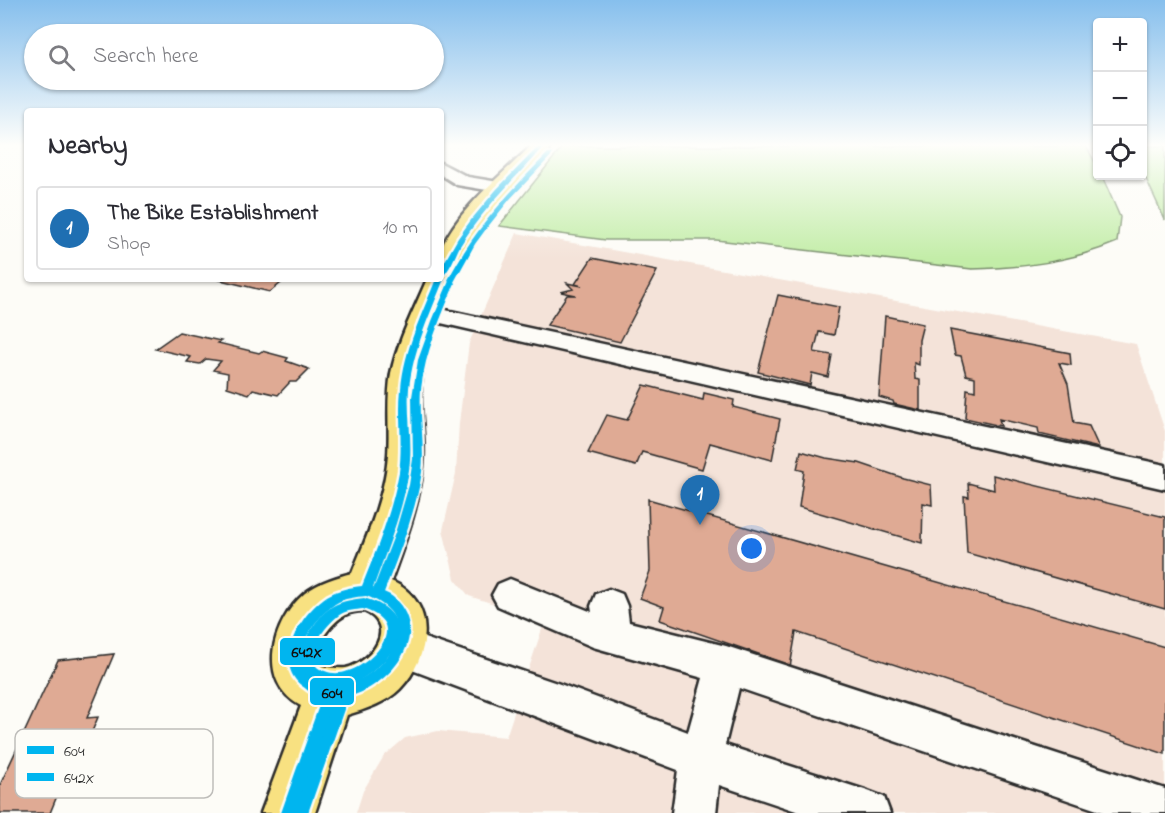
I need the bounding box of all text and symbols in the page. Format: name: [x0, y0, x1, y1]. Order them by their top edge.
map controls: [1093, 18, 1147, 180]
button: +: [1093, 18, 1147, 72]
search box: [24, 24, 444, 90]
icon: search: [45, 41, 78, 74]
text: Search here: [93, 41, 198, 73]
button: −: [1093, 72, 1147, 126]
button: locate: [1093, 126, 1147, 180]
text: Nearby: [48, 128, 127, 166]
text: The Bike Establishment: [107, 198, 318, 230]
text: 1: [66, 214, 73, 243]
text: 10 m: [382, 214, 418, 243]
text: Shop: [107, 230, 151, 259]
pin: 1: [680, 476, 720, 525]
your location: [737, 534, 766, 563]
line badge: 642X: [279, 637, 336, 666]
text: 642X: [291, 641, 323, 665]
line badge: 604: [309, 677, 355, 706]
text: 604: [321, 682, 343, 706]
legend: [15, 729, 213, 798]
text: 604: [64, 740, 85, 764]
text: 642X: [64, 767, 95, 791]

